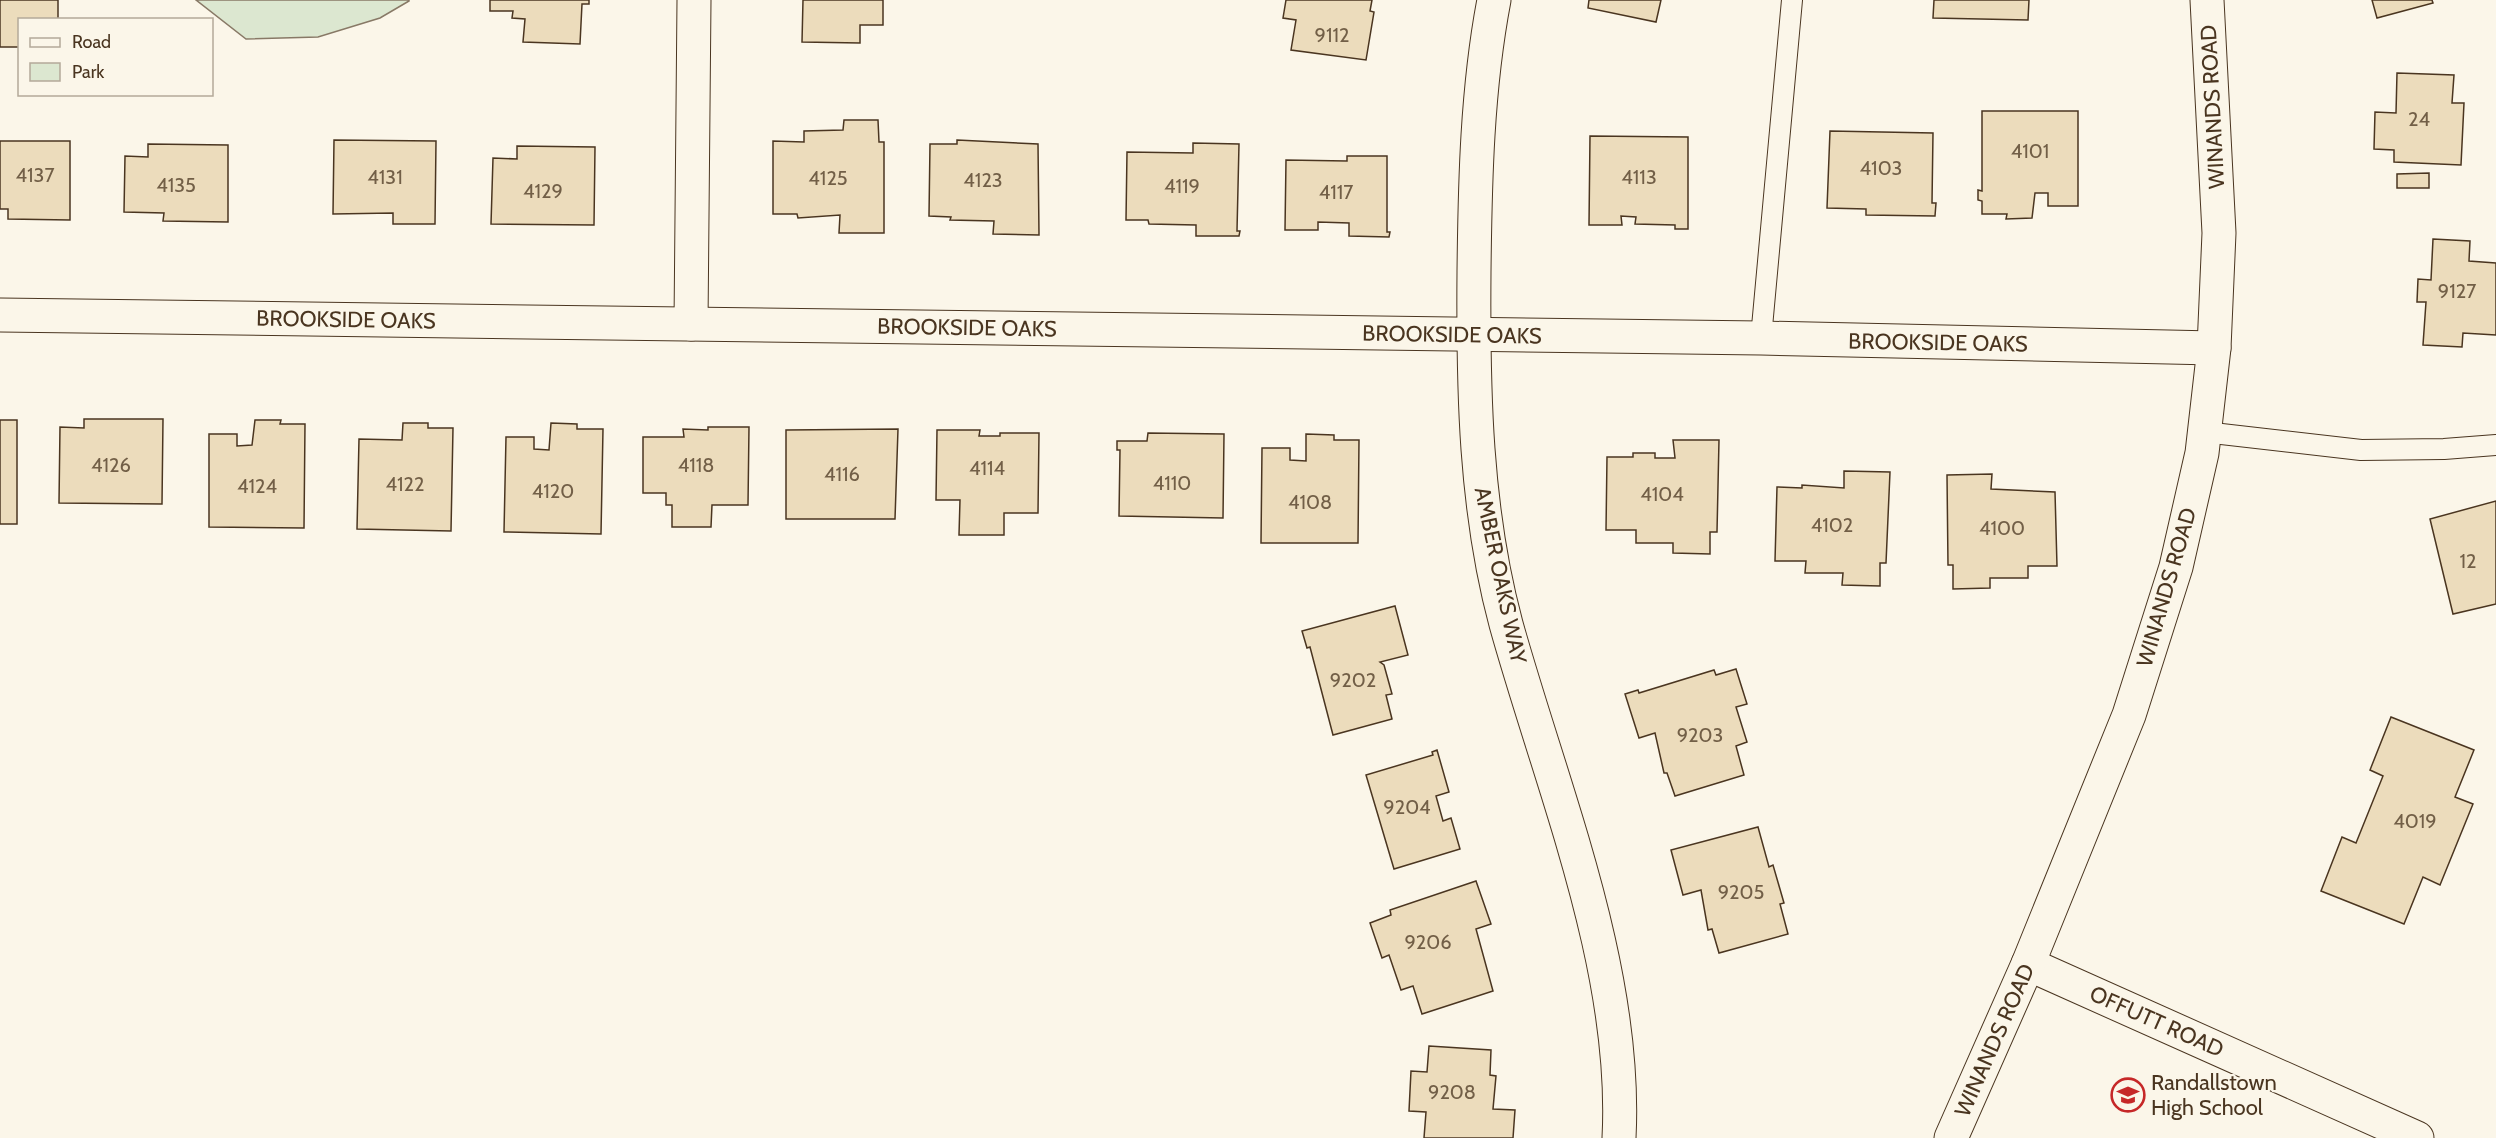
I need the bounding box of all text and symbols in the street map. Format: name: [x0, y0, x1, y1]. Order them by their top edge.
legend: [18, 18, 213, 96]
house number: 9112: [1315, 23, 1349, 47]
street label: WINANDS ROAD: [2195, 24, 2230, 190]
text: Road: [72, 31, 111, 53]
text: Park: [72, 61, 105, 83]
house number: 24: [2408, 107, 2430, 131]
house number: 4101: [2011, 139, 2049, 163]
house number: 4103: [1860, 156, 1902, 180]
house number: 4137: [16, 163, 54, 187]
house number: 4131: [367, 165, 403, 189]
house number: 4113: [1621, 165, 1657, 189]
house number: 4125: [808, 166, 848, 190]
house number: 4123: [963, 168, 1003, 192]
house number: 4135: [156, 173, 196, 197]
house number: 4119: [1164, 174, 1200, 198]
house number: 4129: [523, 179, 563, 203]
house number: 4117: [1319, 180, 1353, 204]
house number: 9127: [2438, 279, 2476, 303]
street label: BROOKSIDE OAKS: [256, 304, 436, 335]
street label: BROOKSIDE OAKS: [877, 312, 1057, 343]
street label: BROOKSIDE OAKS: [1362, 319, 1542, 350]
street label: BROOKSIDE OAKS: [1848, 327, 2028, 358]
house number: 4126: [91, 453, 131, 477]
house number: 4118: [678, 453, 714, 477]
house number: 4114: [969, 456, 1006, 480]
house number: 4116: [824, 462, 860, 486]
house number: 4110: [1153, 471, 1191, 495]
house number: 4122: [385, 472, 425, 496]
house number: 4124: [237, 474, 277, 498]
house number: 4120: [532, 479, 574, 503]
house number: 4104: [1640, 482, 1684, 506]
street label: AMBER OAKS WAY: [1469, 484, 1533, 666]
house number: 4108: [1288, 490, 1332, 514]
street label: WINANDS ROAD: [2131, 504, 2202, 670]
house number: 4102: [1811, 513, 1853, 537]
house number: 4100: [1979, 516, 2025, 540]
house number: 12: [2460, 549, 2477, 573]
house number: 9202: [1330, 668, 1376, 692]
house number: 9203: [1677, 723, 1723, 747]
house number: 9204: [1383, 795, 1431, 819]
house number: 4019: [2393, 809, 2437, 833]
house number: 9205: [1718, 880, 1764, 904]
house number: 9206: [1404, 930, 1452, 954]
street label: WINANDS ROAD: [1949, 960, 2040, 1121]
street label: OFFUTT ROAD: [2086, 980, 2228, 1063]
place label: Randallstown High School: [2151, 1069, 2277, 1121]
school or university icon: Randallstown High School: [2110, 1077, 2146, 1113]
house number: 9208: [1428, 1080, 1476, 1104]

